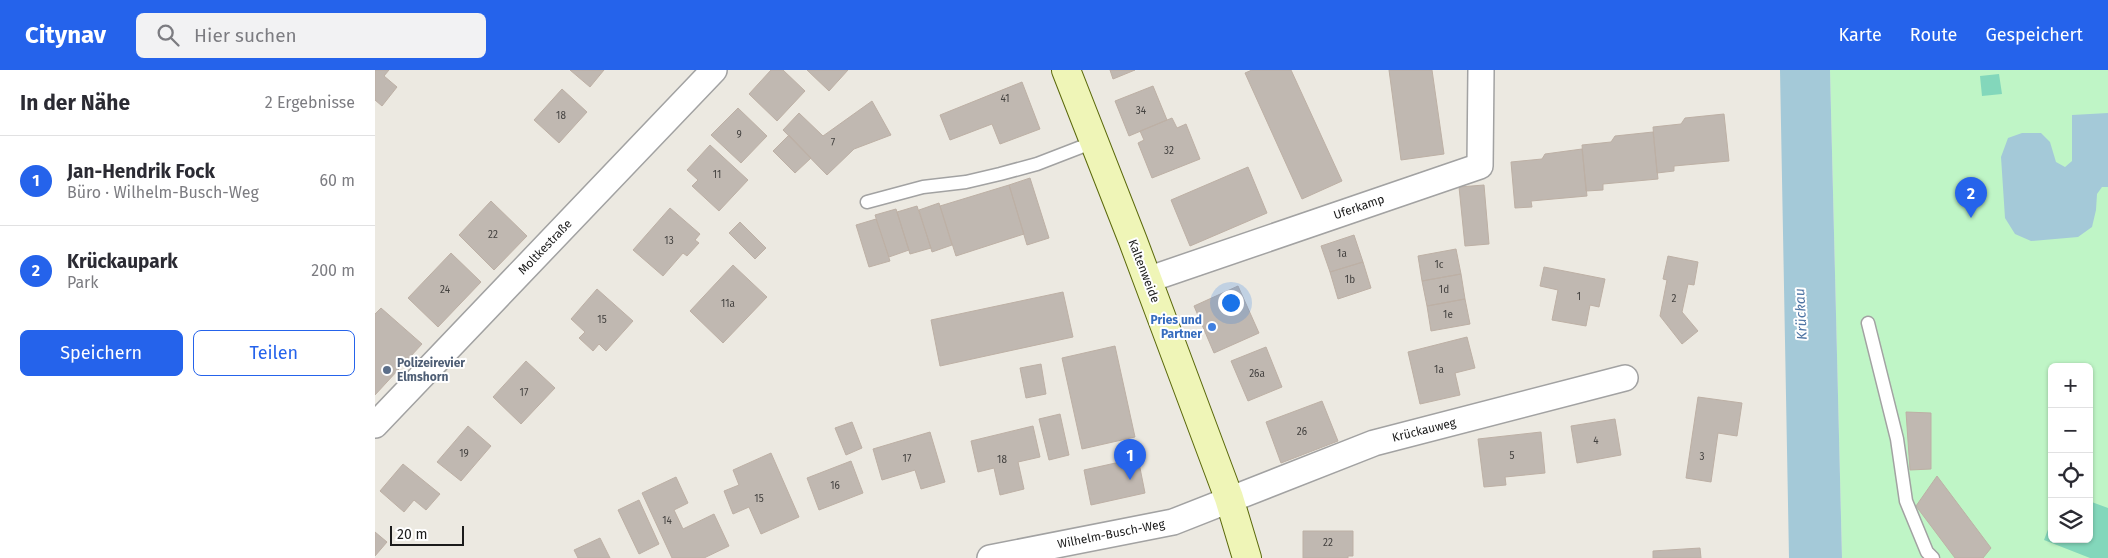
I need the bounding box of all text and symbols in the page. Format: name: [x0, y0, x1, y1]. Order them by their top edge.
search box: [136, 13, 486, 58]
text: Citynav: [25, 21, 106, 49]
icon: search: [154, 21, 182, 49]
text: Hier suchen: [194, 24, 297, 47]
text: Karte: [1839, 24, 1882, 46]
text: Route: [1910, 24, 1957, 46]
text: Gespeichert: [1985, 24, 2083, 46]
text: In der Nähe: [20, 90, 130, 116]
text: 2 Ergebnisse: [265, 93, 355, 112]
house number: 41: [1000, 93, 1010, 105]
house number: 34: [1136, 105, 1147, 117]
house number: 18: [556, 110, 566, 122]
house number: 9: [736, 129, 742, 141]
house number: 7: [831, 137, 836, 149]
house number: 32: [1164, 145, 1174, 157]
text: Jan-Hendrik Fock: [67, 160, 215, 183]
house number: 11: [713, 169, 721, 181]
text: 1: [32, 171, 40, 190]
text: 60 m: [320, 171, 355, 190]
pin: 2: [1955, 177, 1987, 218]
text: Büro · Wilhelm-Busch-Weg: [67, 183, 259, 202]
street label: Uferkamp: [1332, 192, 1386, 222]
street label: Moltkestraße: [515, 217, 575, 277]
house number: 22: [488, 229, 498, 241]
house number: 13: [664, 235, 674, 247]
street label: Kaltenweide: [1125, 237, 1163, 305]
house number: 1a: [1337, 248, 1347, 260]
text: Krückaupark: [67, 250, 178, 273]
house number: 1c: [1434, 259, 1444, 271]
text: 2: [32, 261, 40, 280]
text: 200 m: [311, 261, 355, 280]
text: Park: [67, 273, 99, 292]
house number: 1b: [1345, 274, 1355, 286]
house number: 24: [440, 284, 451, 296]
house number: 1d: [1439, 284, 1449, 296]
water label: Krückau: [1791, 288, 1811, 340]
your location: [1218, 290, 1244, 316]
house number: 1: [1577, 291, 1581, 303]
house number: 2: [1672, 293, 1677, 305]
house number: 11a: [721, 298, 735, 310]
house number: 1e: [1443, 309, 1453, 321]
place label: Pries und Partner: [1151, 313, 1202, 341]
house number: 15: [597, 314, 607, 326]
marker: Pries und Partner: [1206, 321, 1218, 333]
button: Speichern: [20, 330, 183, 376]
button: Teilen: [193, 330, 355, 376]
place label: Polizeirevier Elmshorn: [397, 356, 465, 384]
map controls: [2048, 363, 2093, 543]
button: +: [2048, 363, 2093, 408]
marker: Polizeirevier Elmshorn: [381, 364, 393, 376]
house number: 1a: [1434, 364, 1444, 376]
house number: 26a: [1249, 368, 1265, 380]
house number: 17: [520, 387, 529, 399]
button: −: [2048, 408, 2093, 453]
street label: Krückauweg: [1391, 415, 1458, 445]
house number: 26: [1297, 426, 1307, 438]
house number: 4: [1593, 435, 1599, 447]
pin: 1: [1114, 439, 1146, 480]
house number: 19: [459, 448, 469, 460]
house number: 5: [1509, 450, 1515, 462]
house number: 3: [1700, 451, 1705, 463]
house number: 17: [903, 453, 912, 465]
button: locate: [2048, 453, 2093, 498]
house number: 18: [997, 454, 1007, 466]
house number: 16: [830, 480, 840, 492]
house number: 15: [754, 493, 764, 505]
button: layers: [2048, 498, 2093, 543]
house number: 14: [662, 515, 673, 527]
street label: Wilhelm-Busch-Weg: [1056, 517, 1167, 551]
scale bar: [390, 523, 464, 546]
text: 20 m: [397, 526, 427, 543]
house number: 22: [1323, 537, 1333, 549]

